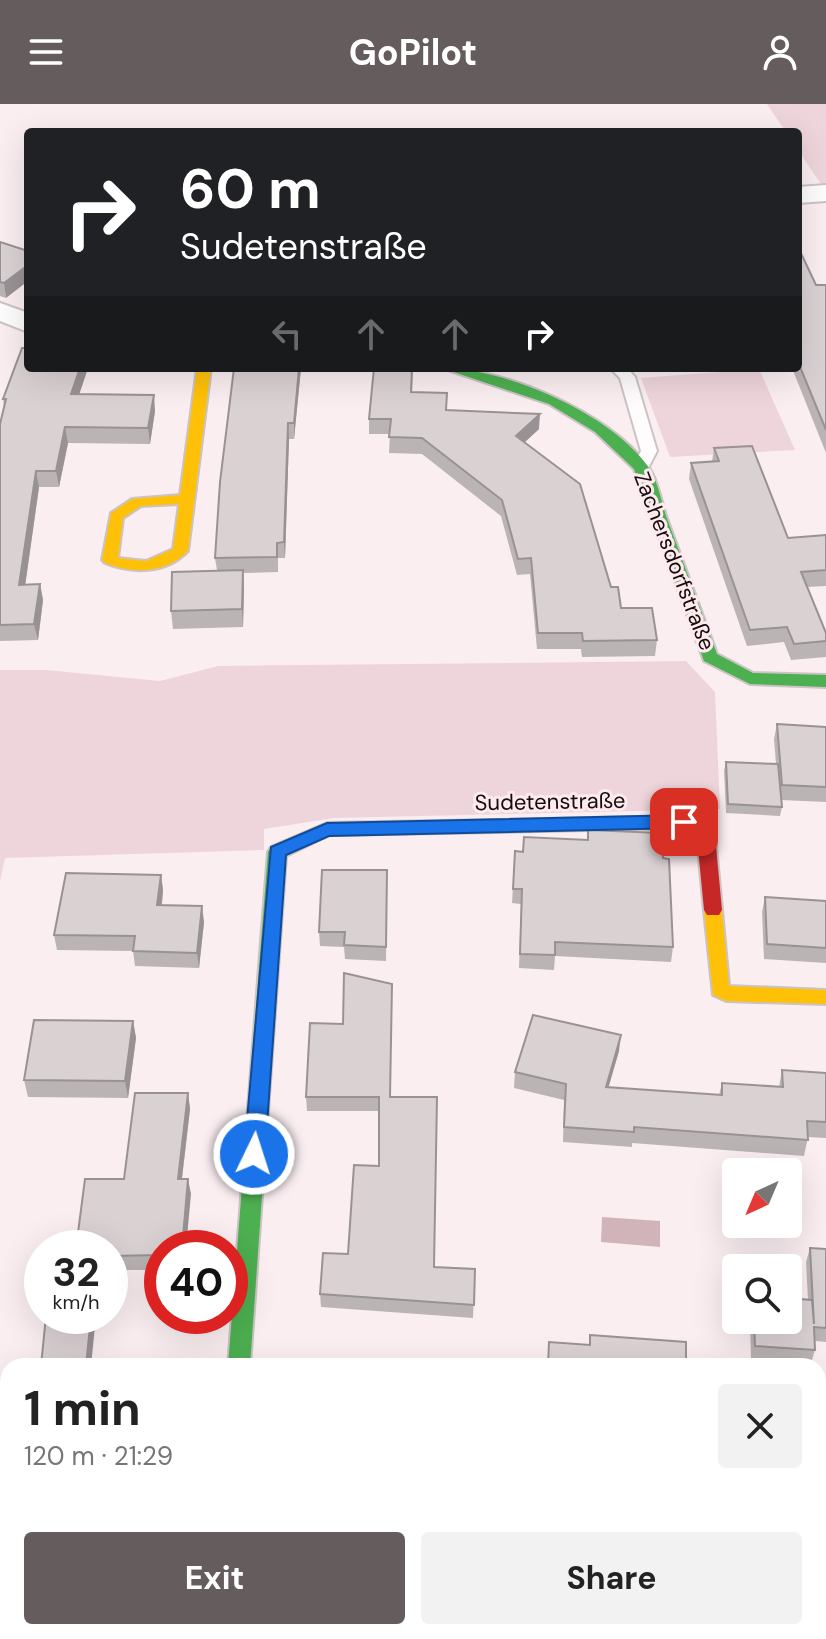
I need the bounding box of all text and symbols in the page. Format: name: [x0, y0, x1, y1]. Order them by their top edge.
text: GoPilot: [349, 29, 477, 76]
icon: menu: [24, 30, 68, 74]
icon: person: [758, 30, 802, 74]
text: 60 m: [180, 152, 321, 225]
icon: right: [48, 160, 152, 264]
text: Sudetenstraße: [180, 223, 427, 270]
icon: left: [265, 312, 309, 356]
icon: ahead: [349, 312, 393, 356]
icon: ahead: [433, 312, 477, 356]
icon: right: [517, 312, 561, 356]
street label: Zachersdorfstraße: [627, 468, 722, 655]
street label: Sudetenstraße: [474, 786, 626, 817]
pin: [650, 788, 718, 856]
icon: arrive: [662, 800, 706, 844]
position arrow: [212, 1112, 296, 1196]
north arrow: [722, 1158, 802, 1238]
map controls: [722, 1158, 802, 1334]
speed limit sign: 40: [144, 1230, 248, 1334]
text: 32: [52, 1246, 100, 1298]
button: search: [722, 1254, 802, 1334]
text: km/h: [52, 1289, 100, 1315]
text: 1 min: [24, 1377, 141, 1440]
button: close: [718, 1384, 802, 1468]
text: 120 m · 21:29: [24, 1439, 173, 1473]
button: Exit: [24, 1532, 405, 1624]
button: Share: [421, 1532, 802, 1624]

